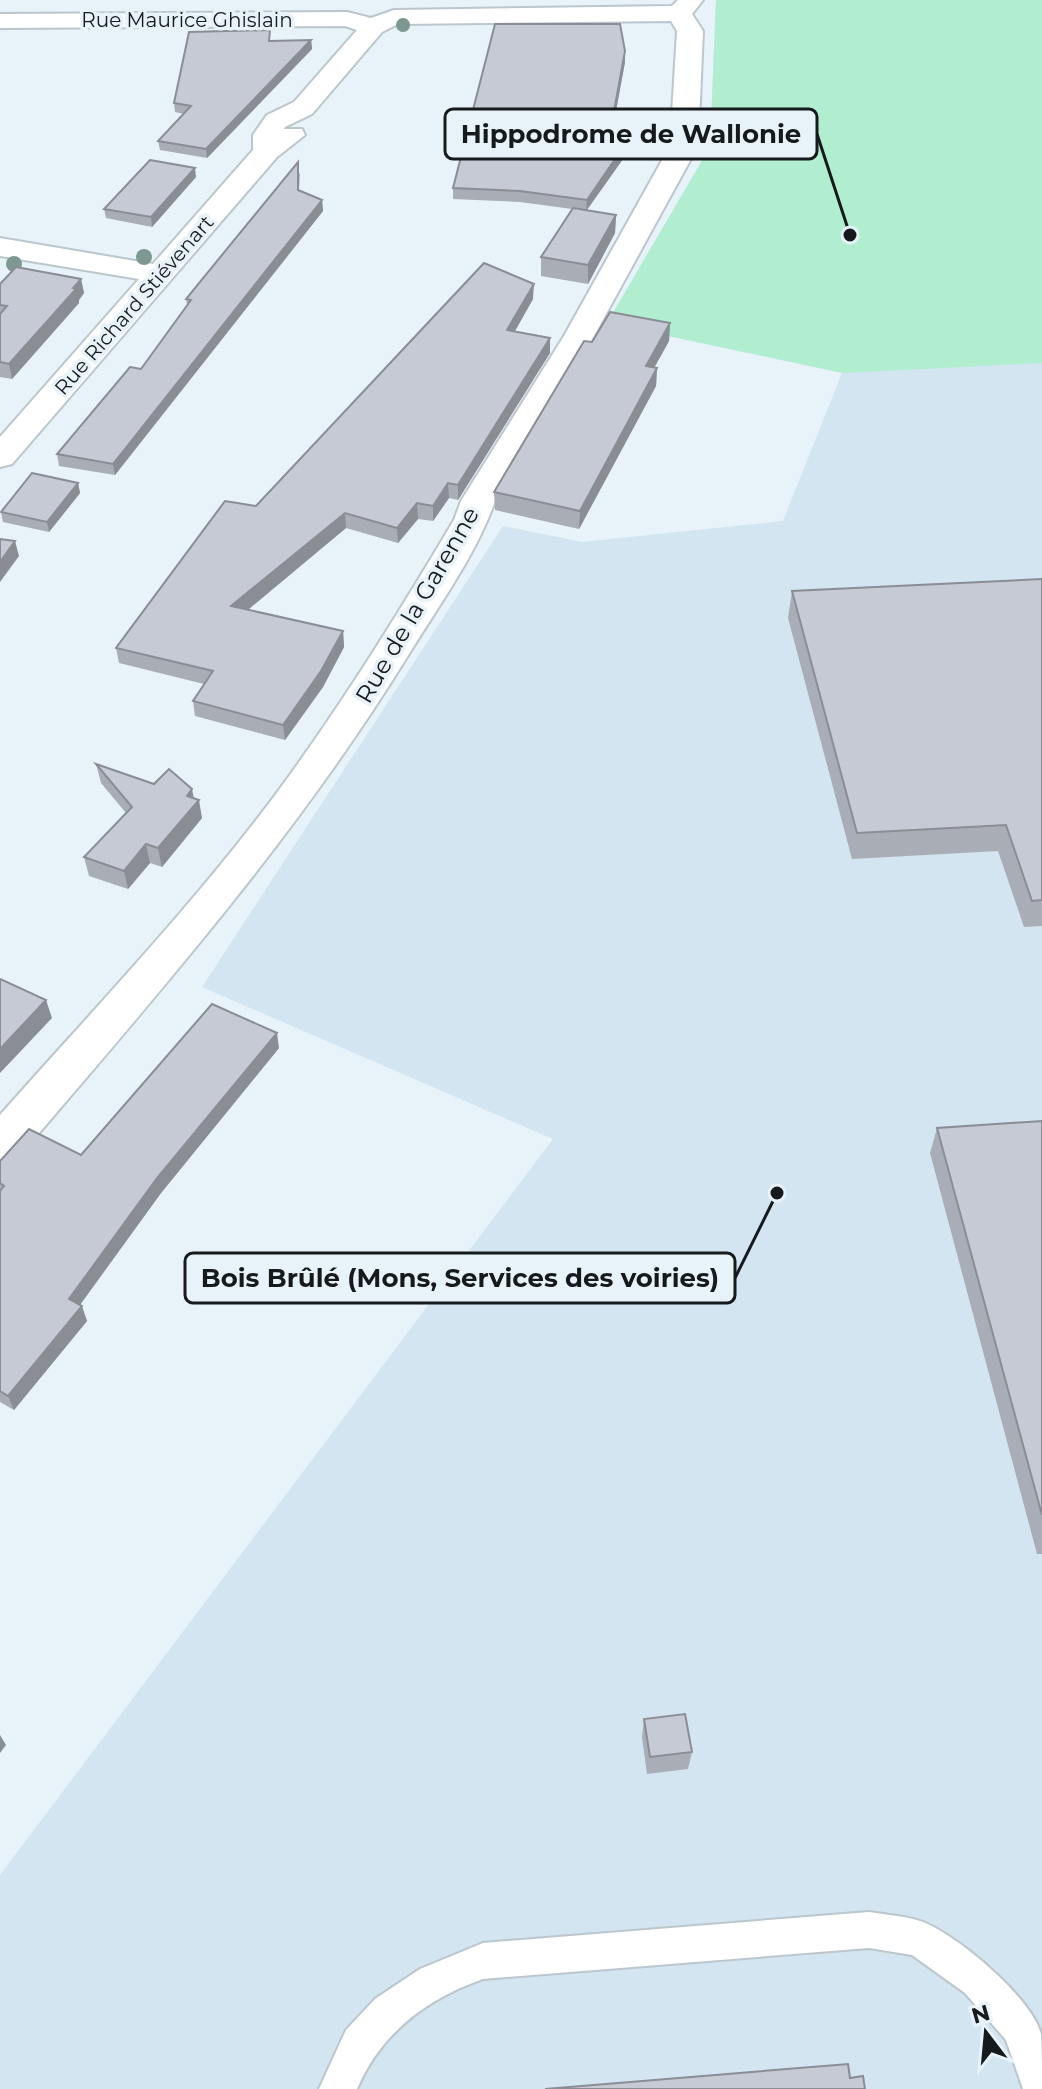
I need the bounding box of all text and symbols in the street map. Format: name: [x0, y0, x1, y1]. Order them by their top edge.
street label: Rue Maurice Ghislain: [81, 8, 293, 32]
callout: Hippodrome de Wallonie: [445, 109, 817, 159]
text: Hippodrome de Wallonie: [461, 118, 801, 150]
street label: Rue Richard Stiévenart: [49, 210, 219, 400]
street label: Rue de la Garenne: [349, 502, 485, 708]
callout: Bois Brûlé (Mons, Services des voiries): [185, 1253, 735, 1303]
text: Bois Brûlé (Mons, Services des voiries): [201, 1262, 719, 1294]
north arrow: [946, 1993, 1026, 2073]
text: N: [968, 1999, 993, 2030]

